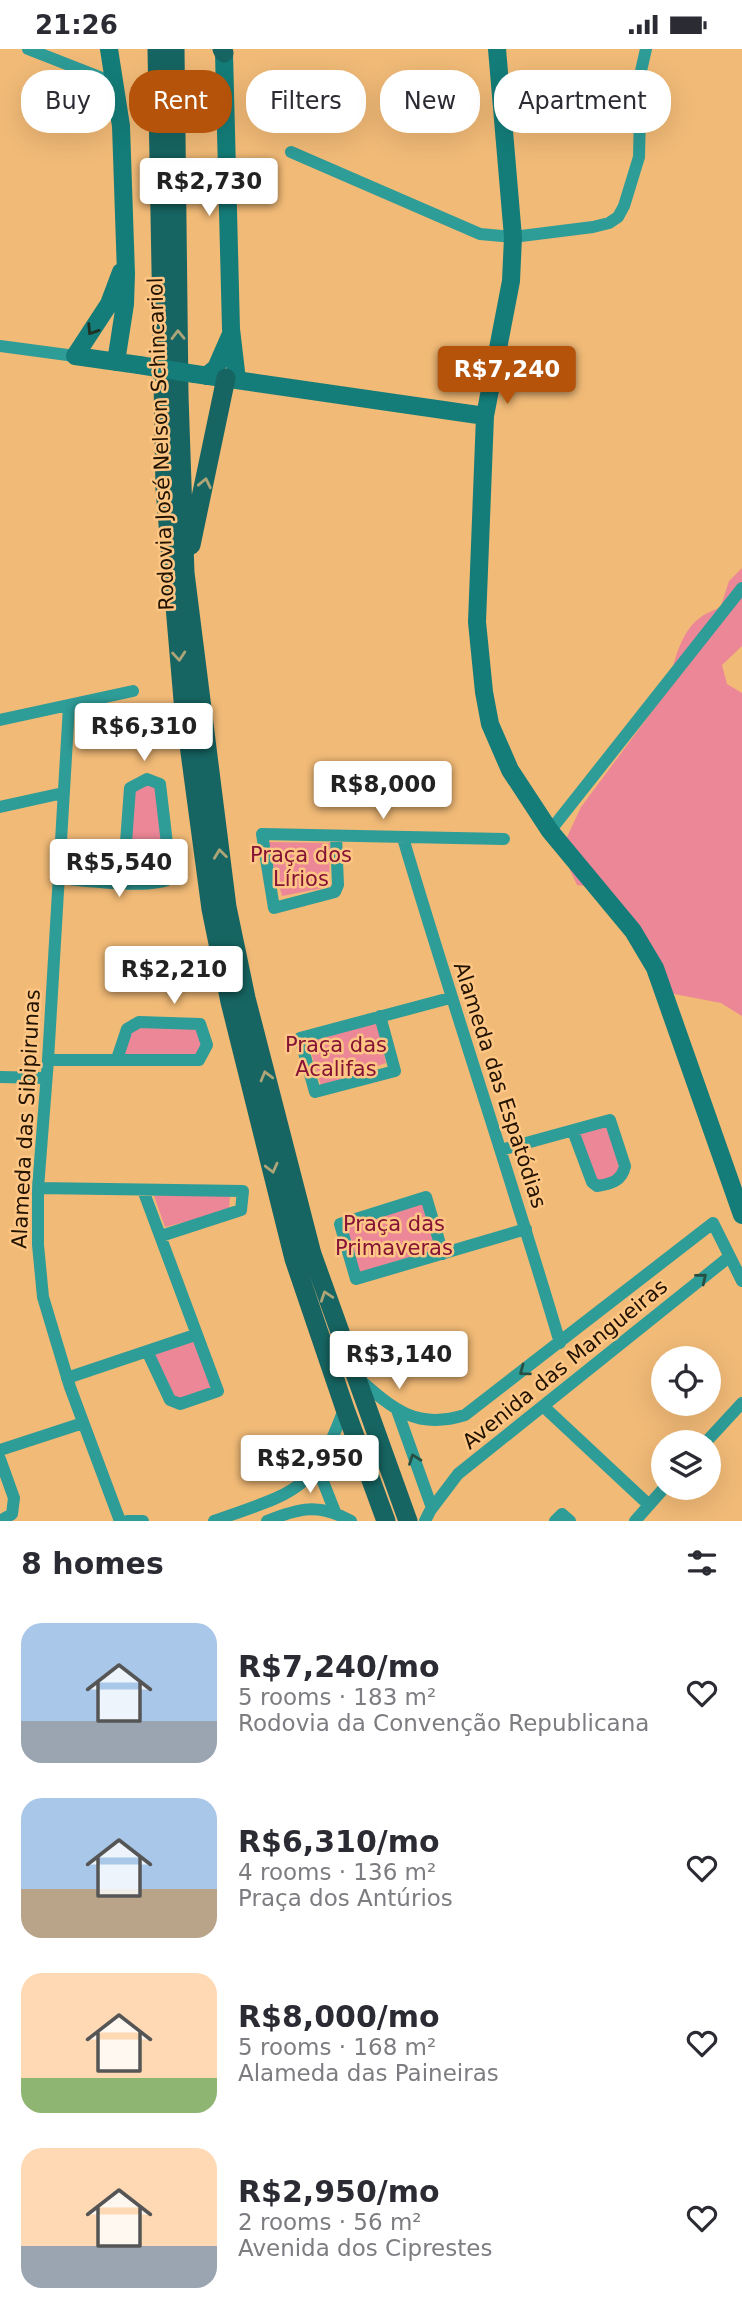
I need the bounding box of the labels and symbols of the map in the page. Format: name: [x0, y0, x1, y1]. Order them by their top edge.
pin: R$2,730: [144, 159, 274, 218]
street label: Rodovia José Nelson Schincariol: [143, 277, 179, 611]
one-way arrow: [88, 322, 101, 335]
one-way arrow: [170, 329, 186, 339]
pin: R$7,240: [442, 347, 572, 406]
one-way arrow: [197, 477, 211, 489]
one-way arrow: [171, 650, 186, 661]
pin: R$6,310: [79, 703, 209, 763]
pin: R$8,000: [318, 761, 448, 821]
pin: R$5,540: [54, 839, 184, 899]
park label: Praça dos Lírios: [250, 843, 352, 891]
one-way arrow: [213, 848, 228, 860]
pin: R$2,210: [109, 947, 239, 1006]
street label: Alameda das Espatódias: [449, 959, 551, 1211]
street label: Alameda das Sibipirunas: [7, 989, 45, 1249]
park label: Praça das Acalifas: [285, 1033, 387, 1081]
one-way arrow: [260, 1070, 274, 1082]
one-way arrow: [264, 1162, 278, 1174]
park label: Praça das Primaveras: [335, 1212, 453, 1260]
street label: Avenida das Mangueiras: [458, 1274, 672, 1454]
one-way arrow: [694, 1274, 707, 1286]
one-way arrow: [320, 1290, 334, 1302]
pin: R$3,140: [334, 1331, 464, 1391]
one-way arrow: [519, 1362, 532, 1375]
pin: R$2,950: [245, 1435, 375, 1495]
one-way arrow: [408, 1453, 422, 1466]

